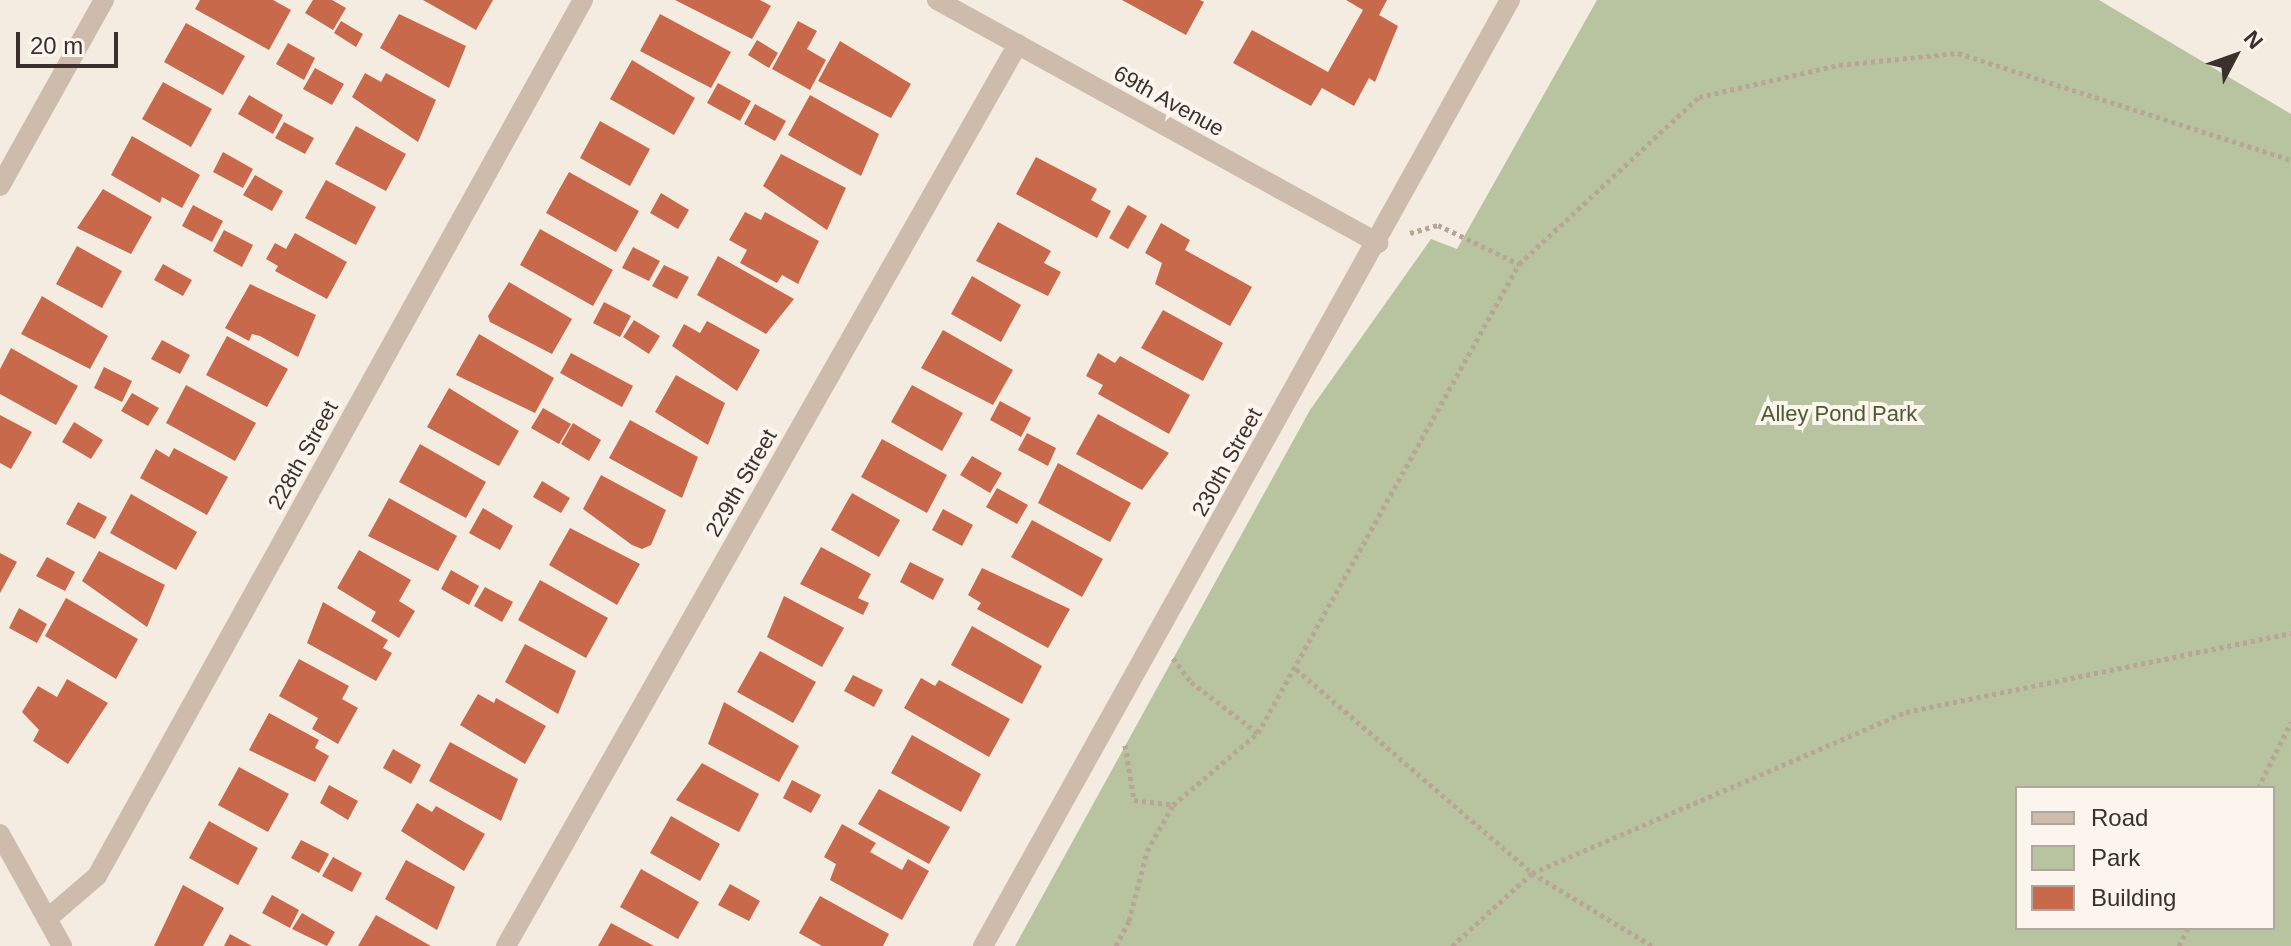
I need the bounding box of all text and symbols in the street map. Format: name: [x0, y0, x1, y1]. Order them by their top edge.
scale bar: [20, 16, 122, 66]
north arrow: [2195, 16, 2275, 96]
text: N: [2239, 26, 2268, 54]
text: 20 m: [30, 32, 83, 59]
street label: 69th Avenue: [1109, 60, 1229, 142]
street label: 228th Street: [262, 396, 344, 514]
park label: Alley Pond Park: [1761, 401, 1917, 427]
street label: 230th Street: [1186, 403, 1268, 521]
street label: 229th Street: [700, 424, 782, 542]
legend: [2015, 786, 2275, 930]
text: Road: [2091, 804, 2148, 831]
text: Park: [2091, 844, 2140, 871]
text: Building: [2091, 884, 2176, 911]

